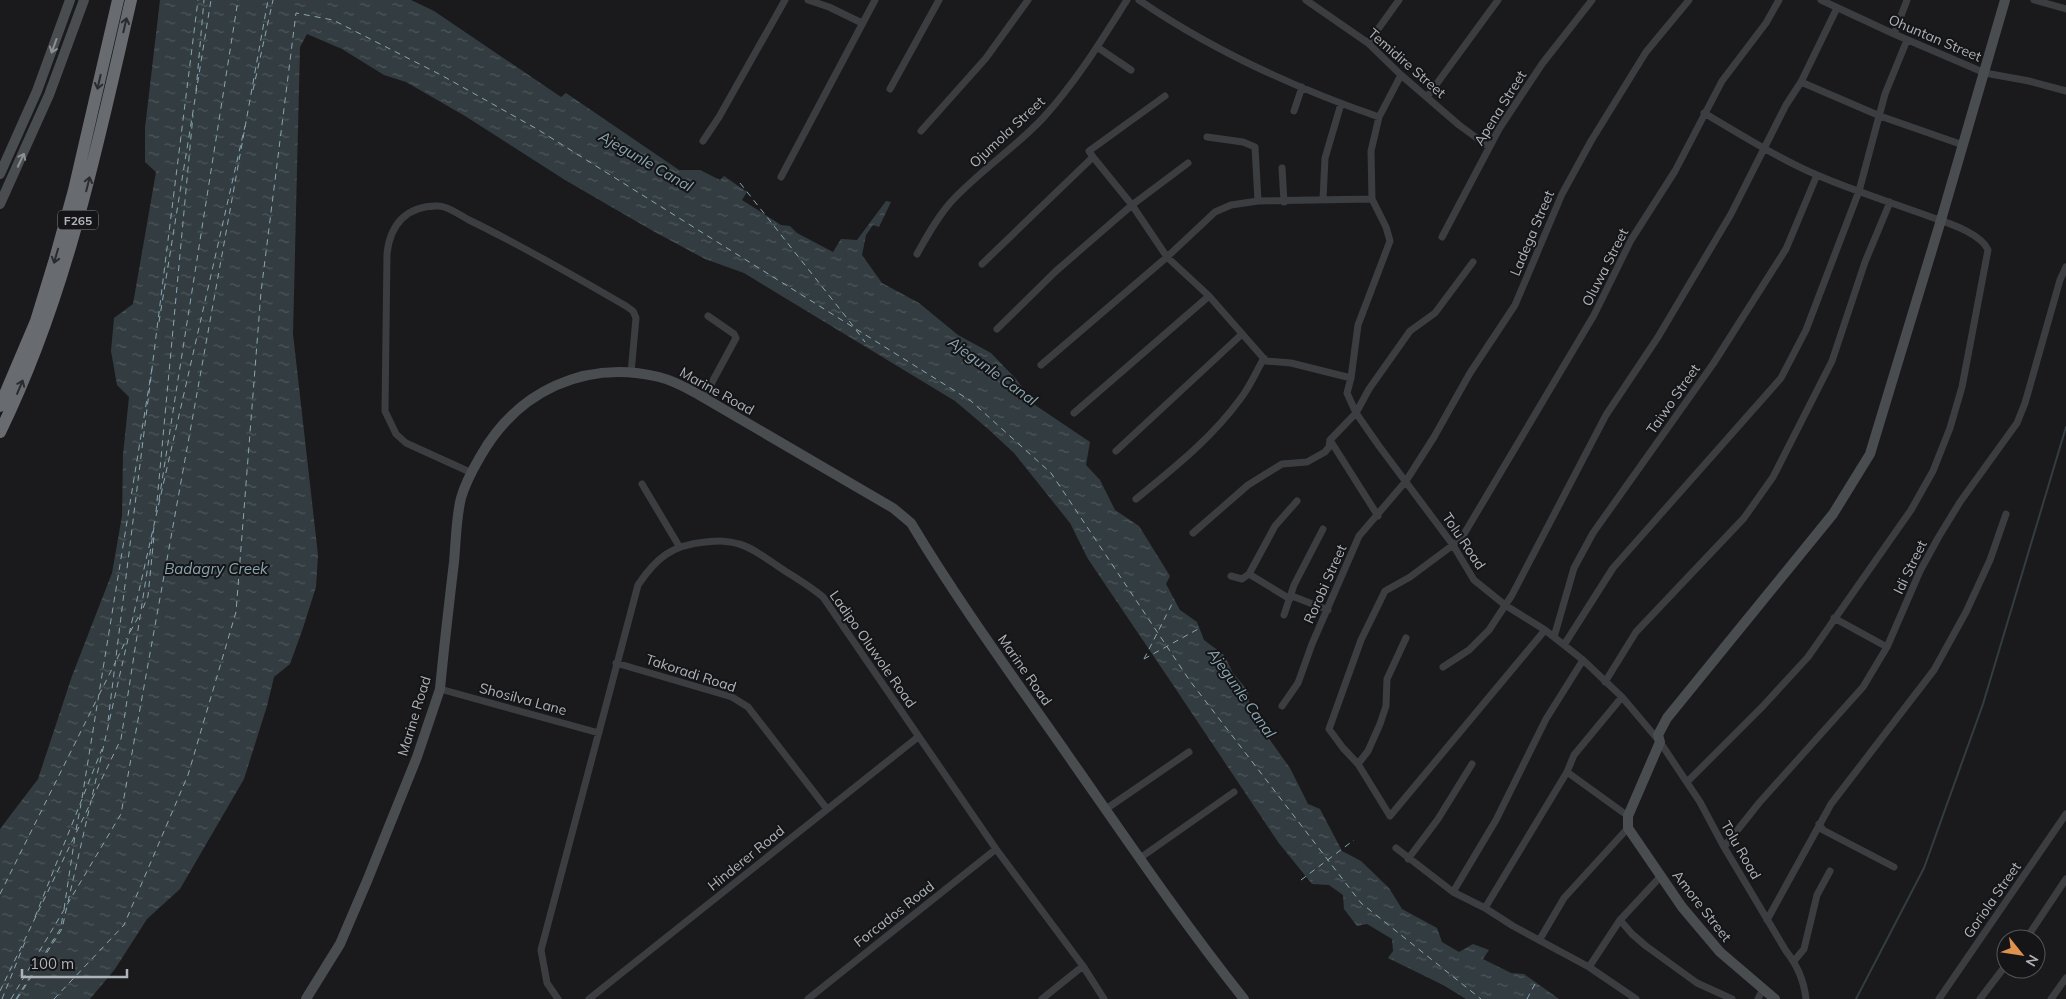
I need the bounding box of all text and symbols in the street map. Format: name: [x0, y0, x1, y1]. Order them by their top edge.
street label: Ohuntan Street: [1886, 10, 1984, 66]
one-way arrow: [121, 18, 130, 34]
street label: Temidire Street: [1364, 24, 1450, 102]
one-way arrow: [49, 38, 58, 53]
street label: Apena Street: [1470, 67, 1530, 149]
one-way arrow: [94, 73, 103, 89]
street label: Ojumola Street: [966, 92, 1049, 172]
water label: Ajegunle Canal: [595, 126, 697, 196]
one-way arrow: [17, 153, 26, 168]
one-way arrow: [84, 176, 93, 192]
street label: Ladega Street: [1506, 187, 1558, 279]
road number: F265: [58, 210, 98, 230]
street label: Oluwa Street: [1578, 225, 1632, 309]
one-way arrow: [50, 248, 60, 264]
water label: Ajegunle Canal: [944, 332, 1042, 410]
street label: Taiwo Street: [1642, 360, 1704, 438]
street label: Marine Road: [677, 363, 757, 419]
one-way arrow: [16, 380, 26, 395]
street label: Tolu Road: [1438, 509, 1490, 573]
street label: Idi Street: [1889, 537, 1931, 597]
street label: Rorobi Street: [1300, 542, 1350, 626]
water label: Badagry Creek: [164, 559, 269, 578]
street label: Ladipo Oluwole Road: [826, 587, 920, 711]
street label: Marine Road: [994, 631, 1056, 709]
water label: Ajegunle Canal: [1203, 644, 1280, 742]
street label: Takoradi Road: [644, 650, 738, 696]
street label: Marine Road: [393, 674, 435, 758]
street label: Shosilva Lane: [477, 679, 569, 719]
street label: Tolu Road: [1717, 817, 1765, 883]
street label: Hinderer Road: [704, 821, 788, 895]
street label: Goriola Street: [1959, 858, 2025, 942]
street label: Amore Street: [1669, 867, 1735, 945]
street label: Forcados Road: [850, 877, 938, 951]
north arrow: [1996, 929, 2046, 979]
scale bar: [22, 946, 128, 978]
text: N: [2022, 951, 2043, 970]
text: 100 m: [30, 954, 74, 973]

